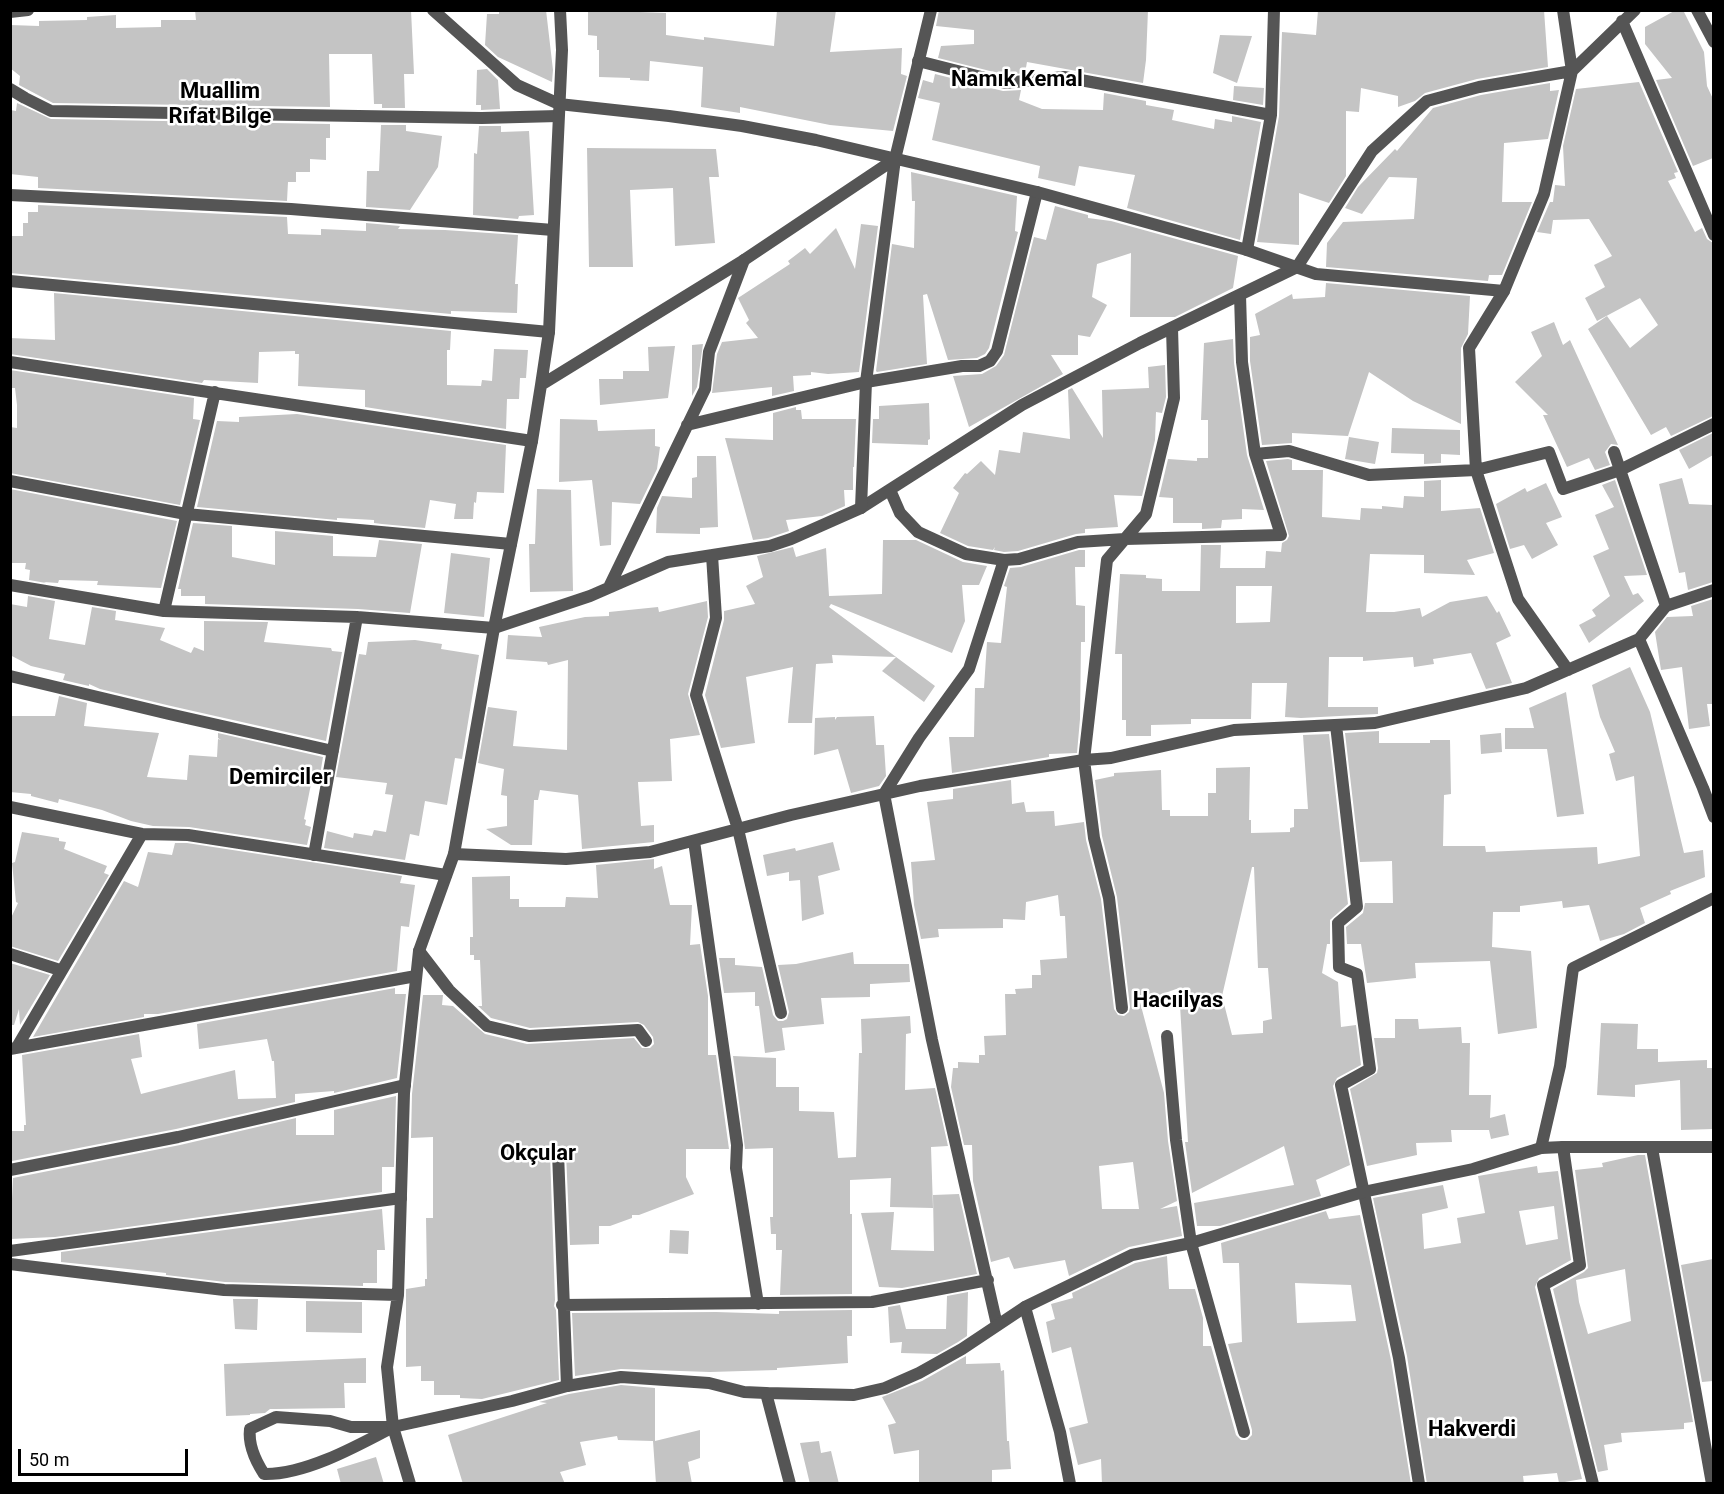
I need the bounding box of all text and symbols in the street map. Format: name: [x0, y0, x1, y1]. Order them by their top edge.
district label: Namık Kemal: [951, 67, 1083, 93]
district label: Muallim Rıfat Bilge: [169, 79, 271, 130]
district label: Demirciler: [229, 765, 331, 791]
district label: Hacıilyas: [1133, 988, 1223, 1014]
district label: Okçular: [500, 1141, 576, 1167]
district label: Hakverdi: [1428, 1417, 1516, 1443]
scale bar: [21, 1437, 190, 1475]
text: 50 m: [29, 1449, 69, 1470]

